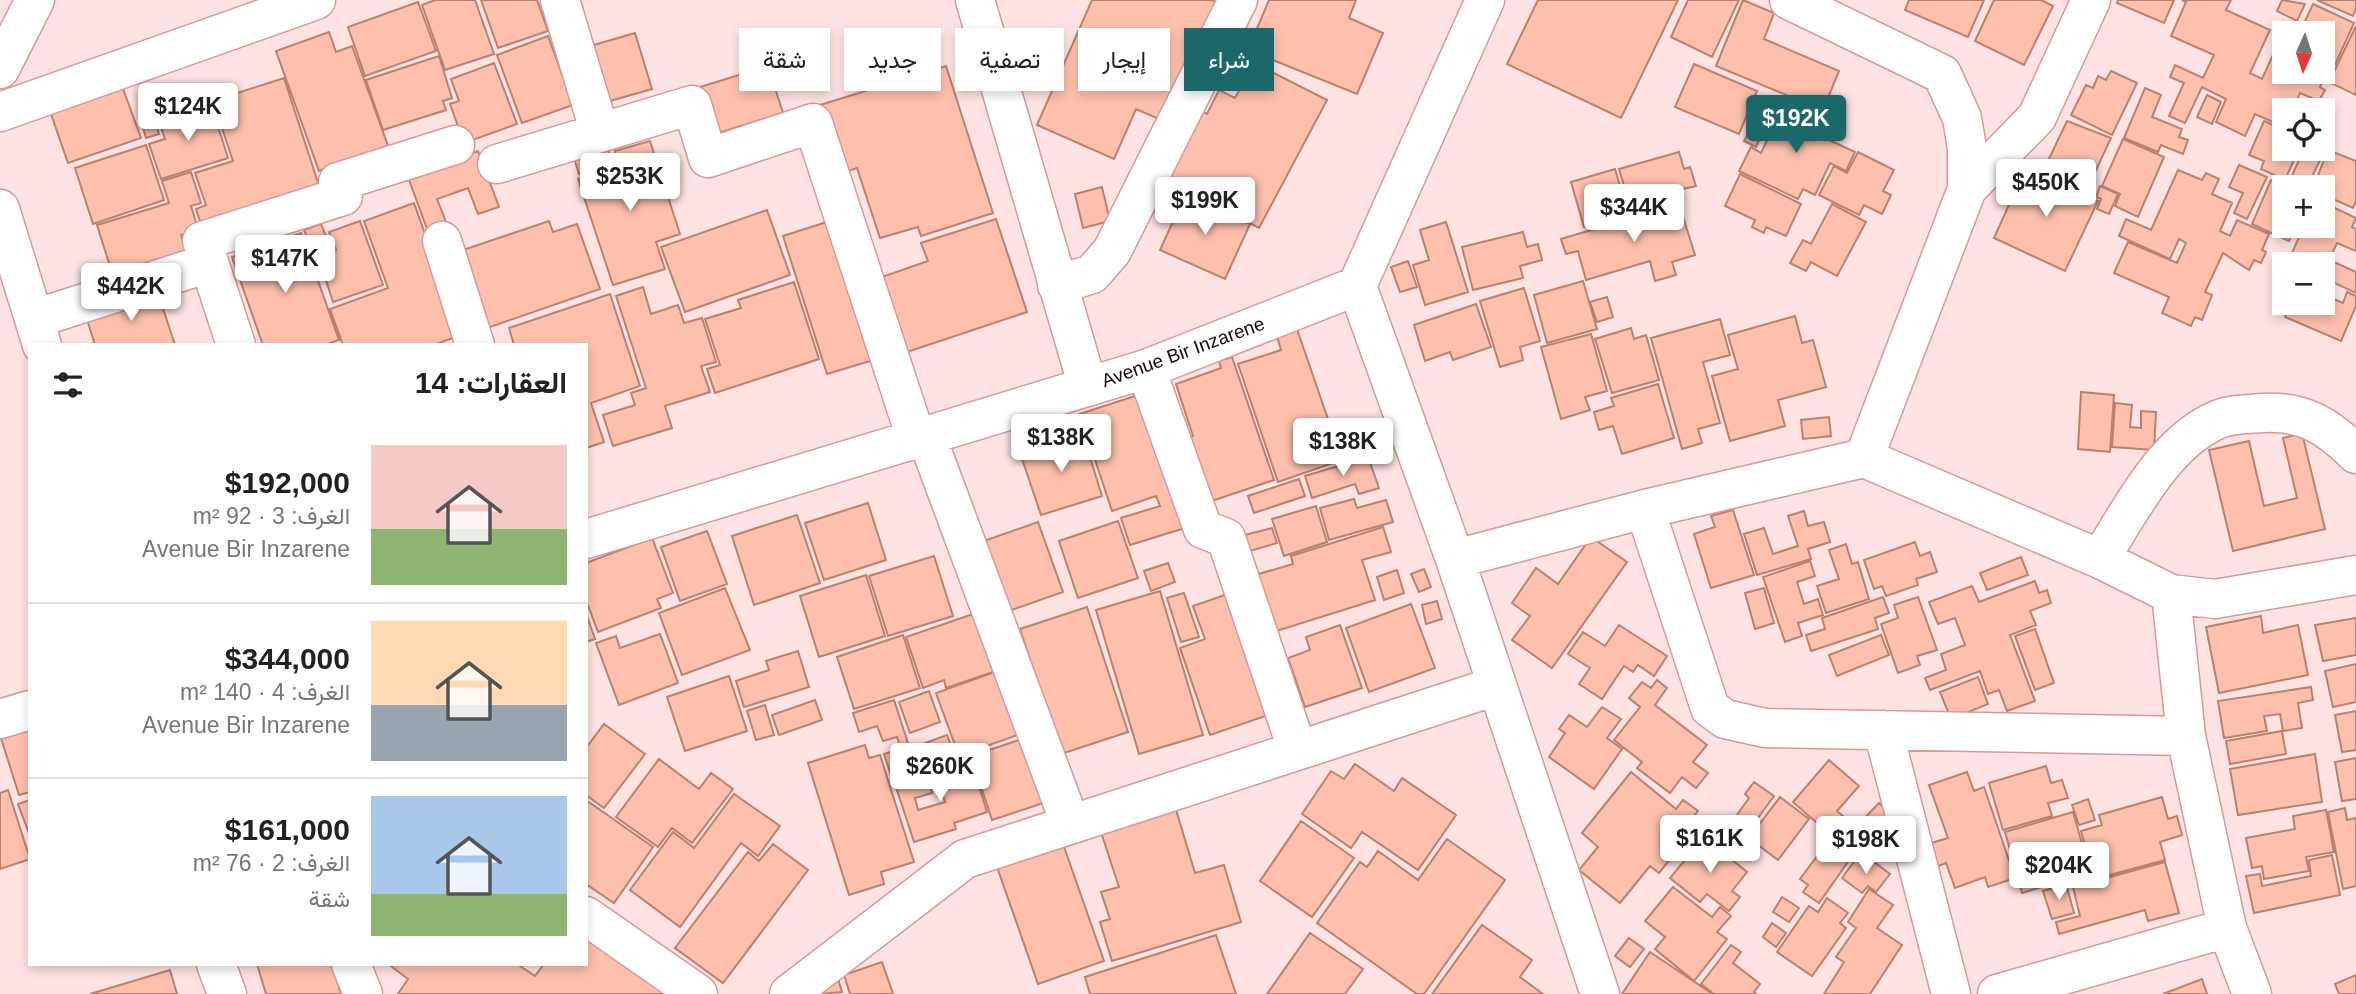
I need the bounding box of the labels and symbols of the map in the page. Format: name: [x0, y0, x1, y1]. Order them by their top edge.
north arrow: [2272, 21, 2334, 84]
pin: $124K: [139, 83, 237, 143]
pin: $192K: [1747, 96, 1845, 155]
pin: $253K: [581, 154, 679, 213]
pin: $450K: [1997, 160, 2095, 219]
pin: $199K: [1156, 177, 1254, 237]
pin: $344K: [1585, 184, 1683, 244]
pin: $147K: [236, 236, 334, 295]
pin: $442K: [82, 264, 180, 323]
street label: Avenue Bir Inzarene: [1099, 313, 1267, 391]
pin: $138K: [1012, 414, 1110, 474]
pin: $138K: [1294, 419, 1392, 478]
pin: $260K: [891, 744, 989, 803]
pin: $161K: [1661, 816, 1759, 875]
pin: $198K: [1817, 816, 1915, 876]
pin: $204K: [2010, 842, 2108, 902]

